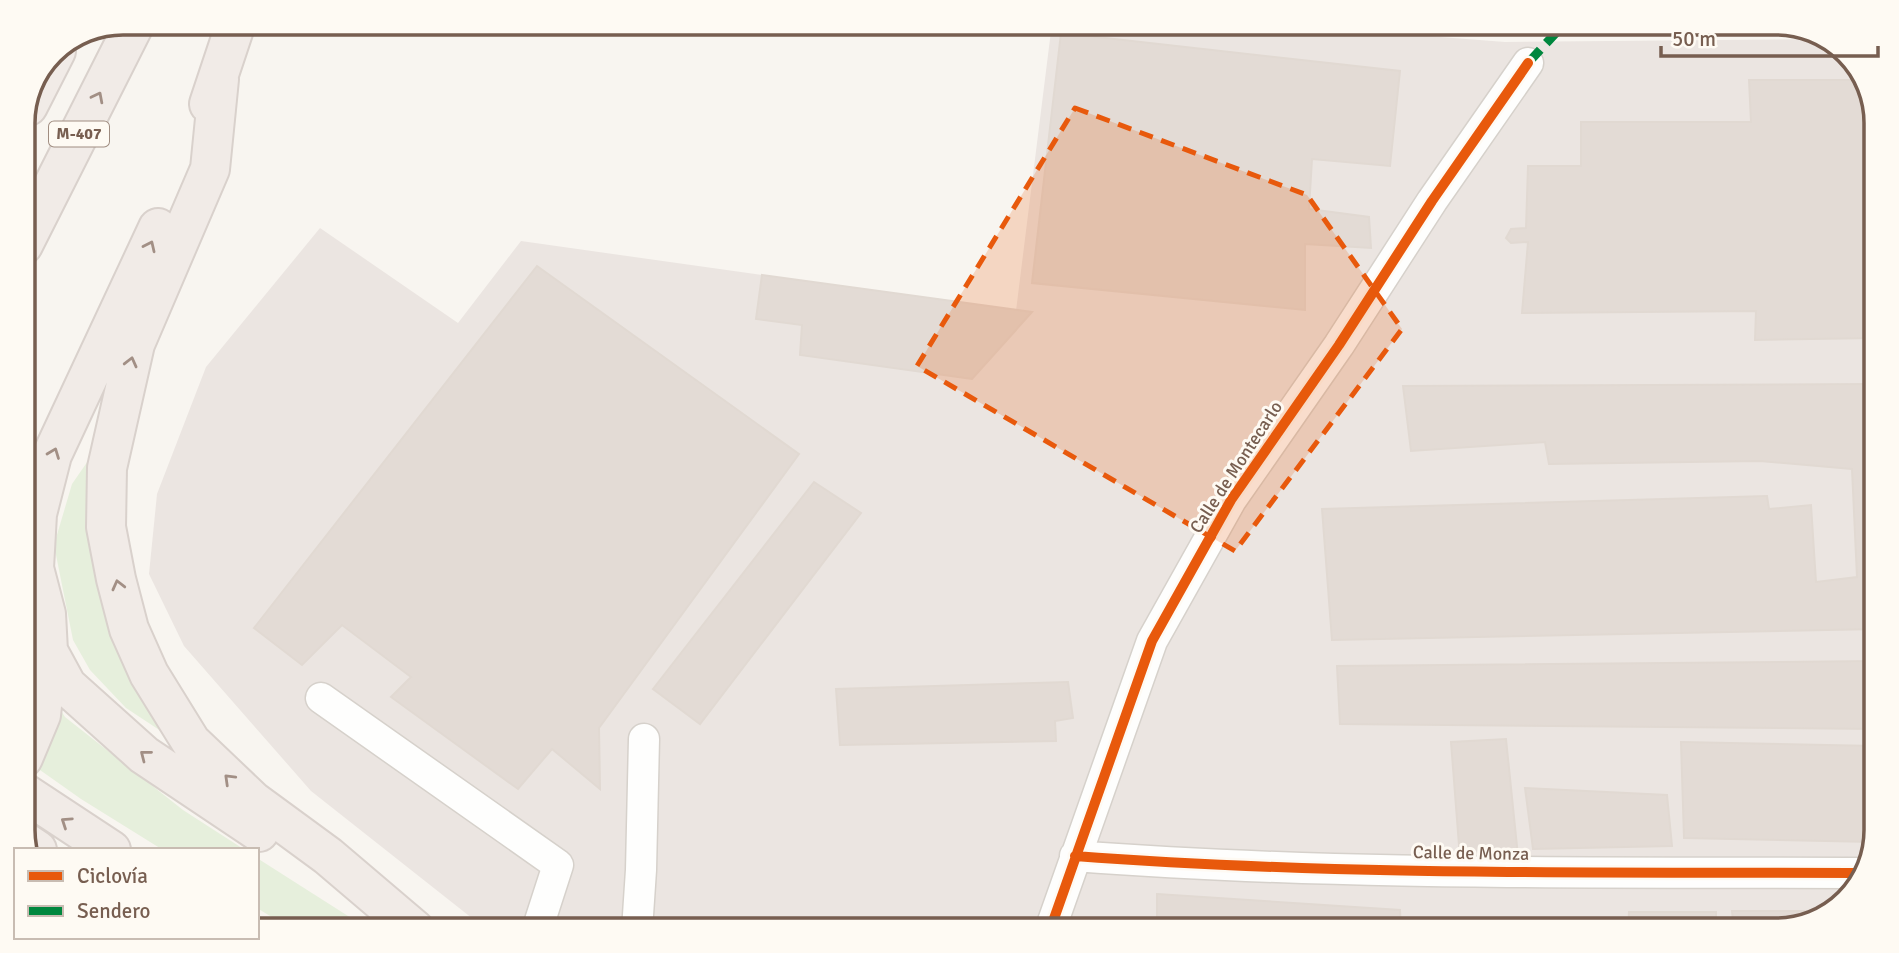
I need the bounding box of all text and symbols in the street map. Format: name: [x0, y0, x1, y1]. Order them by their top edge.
scale bar: [1661, 14, 1878, 58]
text: 50 m: [1672, 26, 1716, 52]
one-way arrow: [89, 92, 103, 104]
road number: M-407: [49, 122, 109, 146]
one-way arrow: [141, 241, 155, 253]
one-way arrow: [122, 356, 137, 368]
street label: Calle de Montecarlo: [1185, 397, 1287, 537]
one-way arrow: [46, 447, 60, 459]
one-way arrow: [112, 579, 126, 591]
one-way arrow: [140, 750, 153, 763]
one-way arrow: [225, 775, 238, 787]
one-way arrow: [61, 817, 74, 830]
street label: Calle de Monza: [1413, 841, 1529, 865]
legend: [14, 848, 259, 939]
text: Ciclovía: [77, 863, 148, 889]
text: Sendero: [77, 898, 151, 924]

